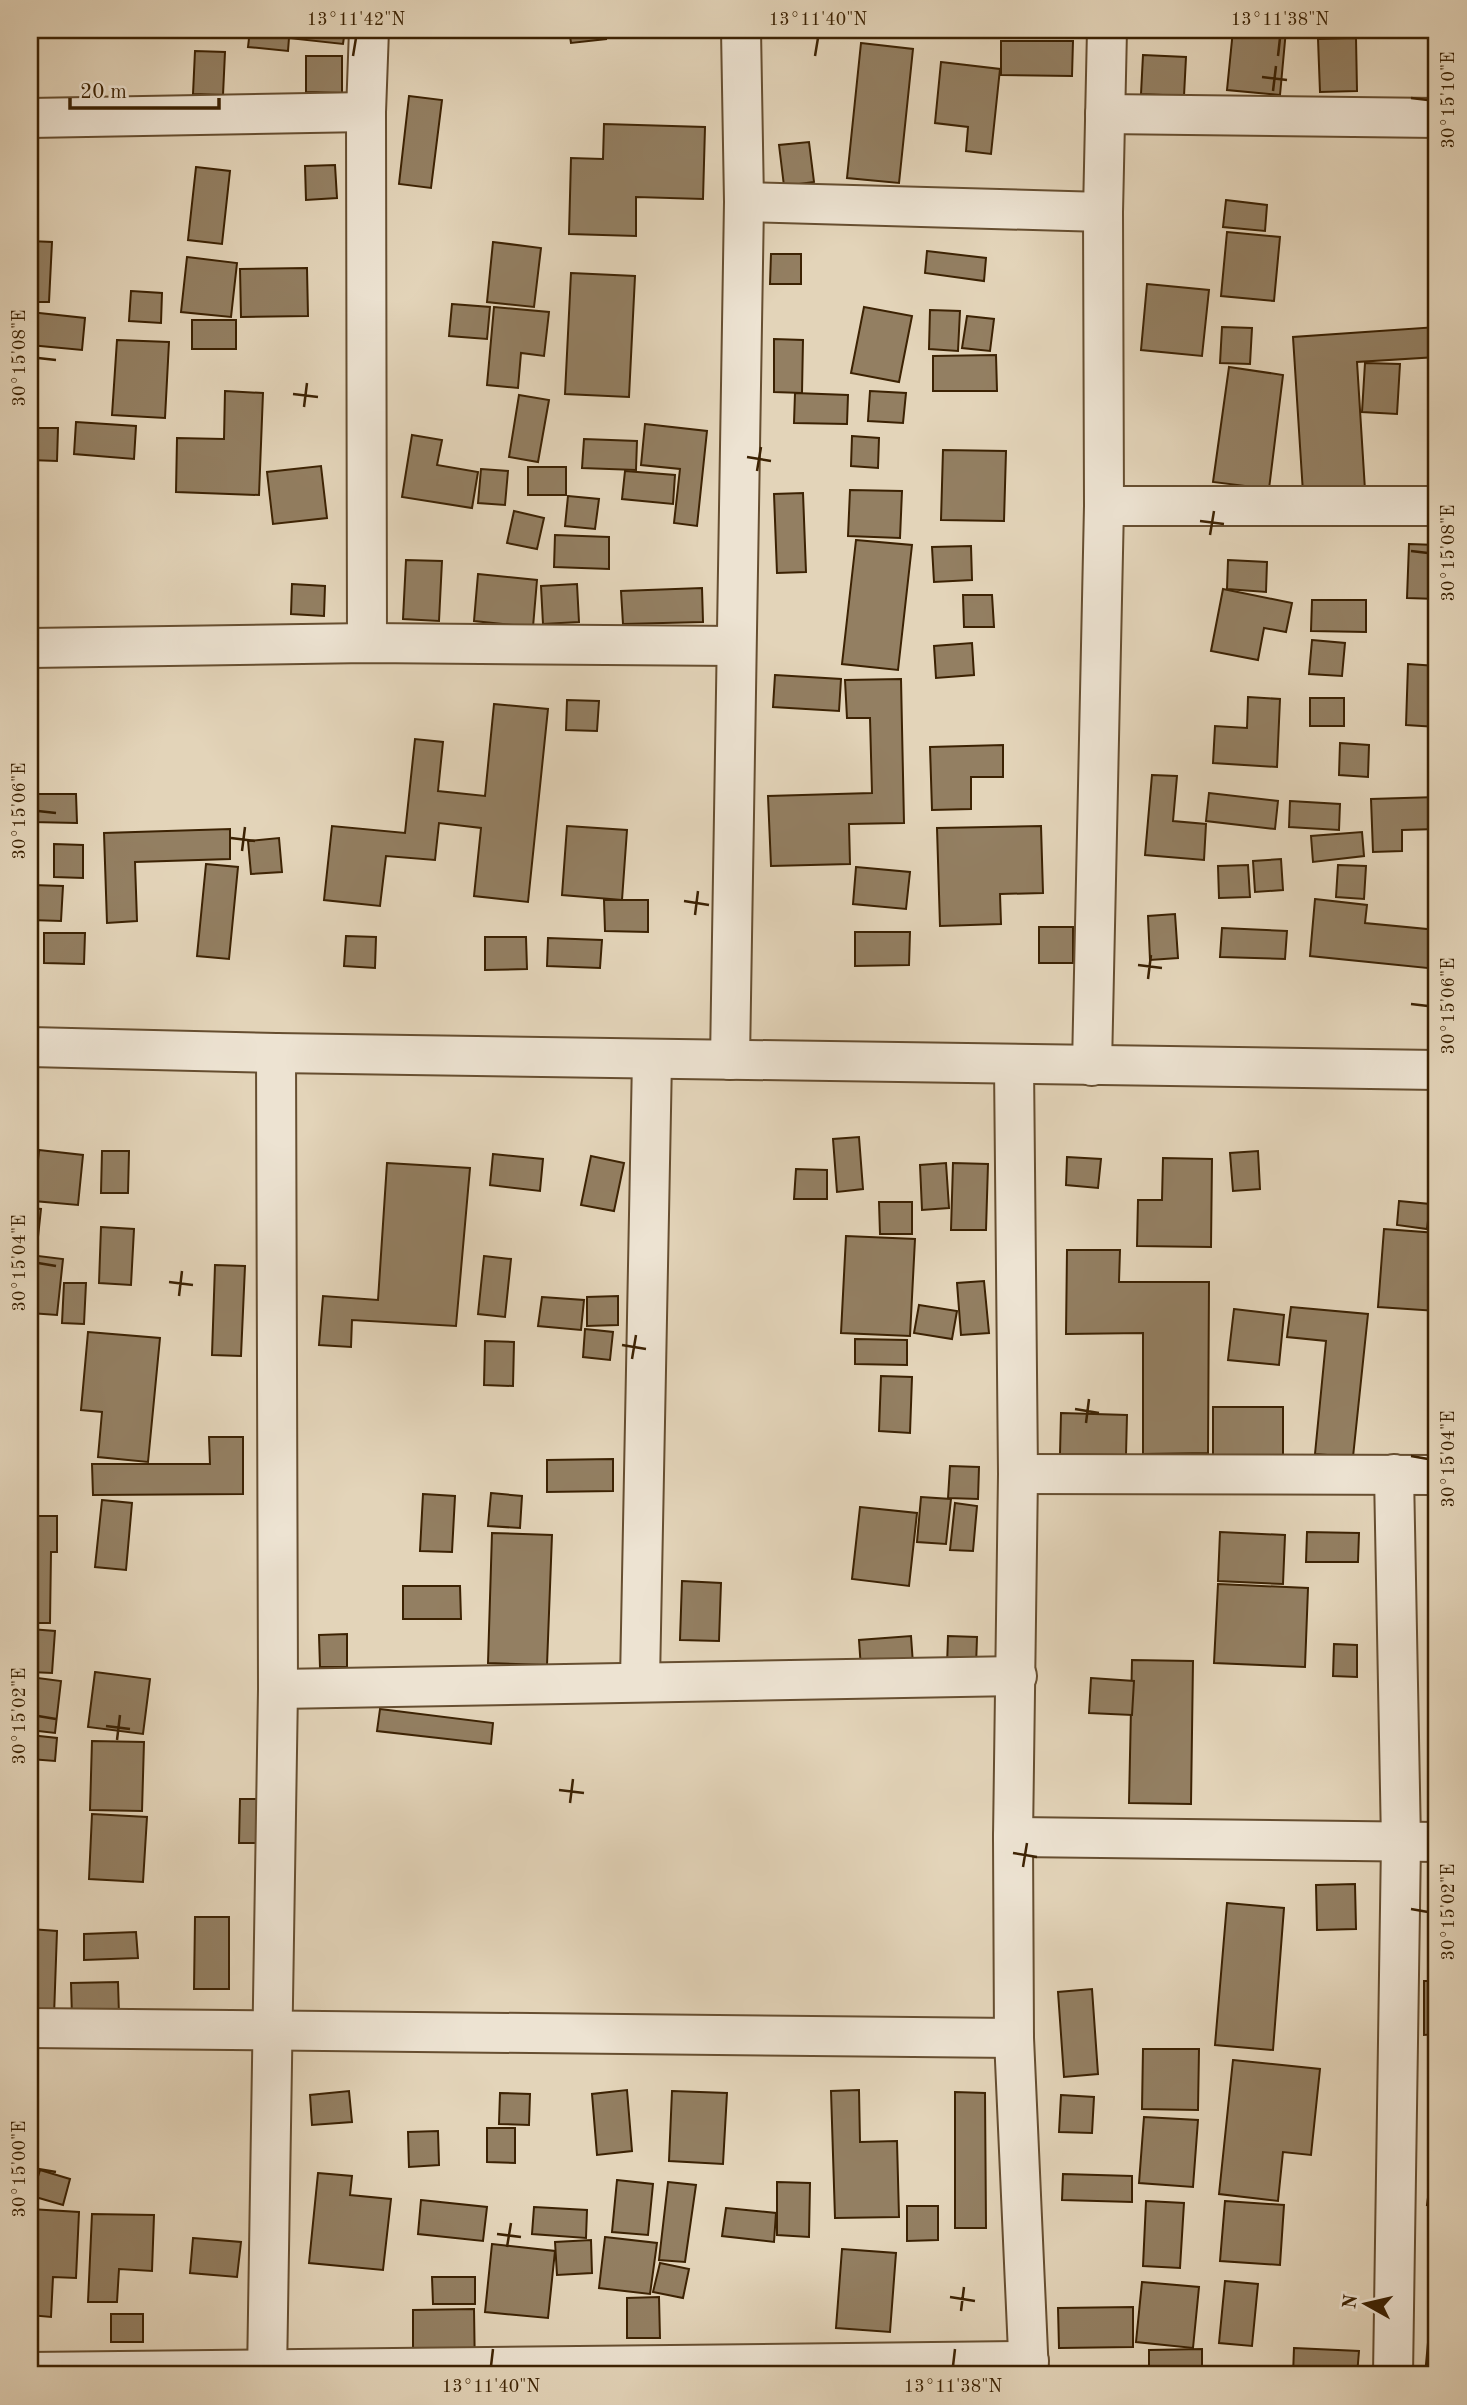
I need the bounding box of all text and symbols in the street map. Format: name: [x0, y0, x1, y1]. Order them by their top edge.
text: 13°11'42"N: [307, 11, 405, 29]
text: 13°11'40"N: [769, 11, 867, 29]
text: 13°11'38"N: [1231, 11, 1329, 29]
text: 30°15'10"E: [1440, 52, 1458, 148]
scale bar: [70, 66, 219, 110]
text: 20 m: [80, 82, 127, 103]
text: 30°15'08"E: [11, 310, 29, 406]
text: 30°15'08"E: [1440, 505, 1458, 601]
text: 30°15'06"E: [11, 763, 29, 859]
text: 30°15'06"E: [1440, 958, 1458, 1054]
text: 30°15'04"E: [11, 1215, 29, 1311]
text: 30°15'04"E: [1440, 1411, 1458, 1507]
text: 30°15'02"E: [11, 1668, 29, 1764]
text: 30°15'02"E: [1440, 1864, 1458, 1960]
text: 30°15'00"E: [11, 2121, 29, 2217]
north arrow: [1330, 2268, 1400, 2338]
text: N: [1341, 2293, 1362, 2310]
text: 13°11'40"N: [442, 2378, 540, 2396]
text: 13°11'38"N: [904, 2378, 1002, 2396]

